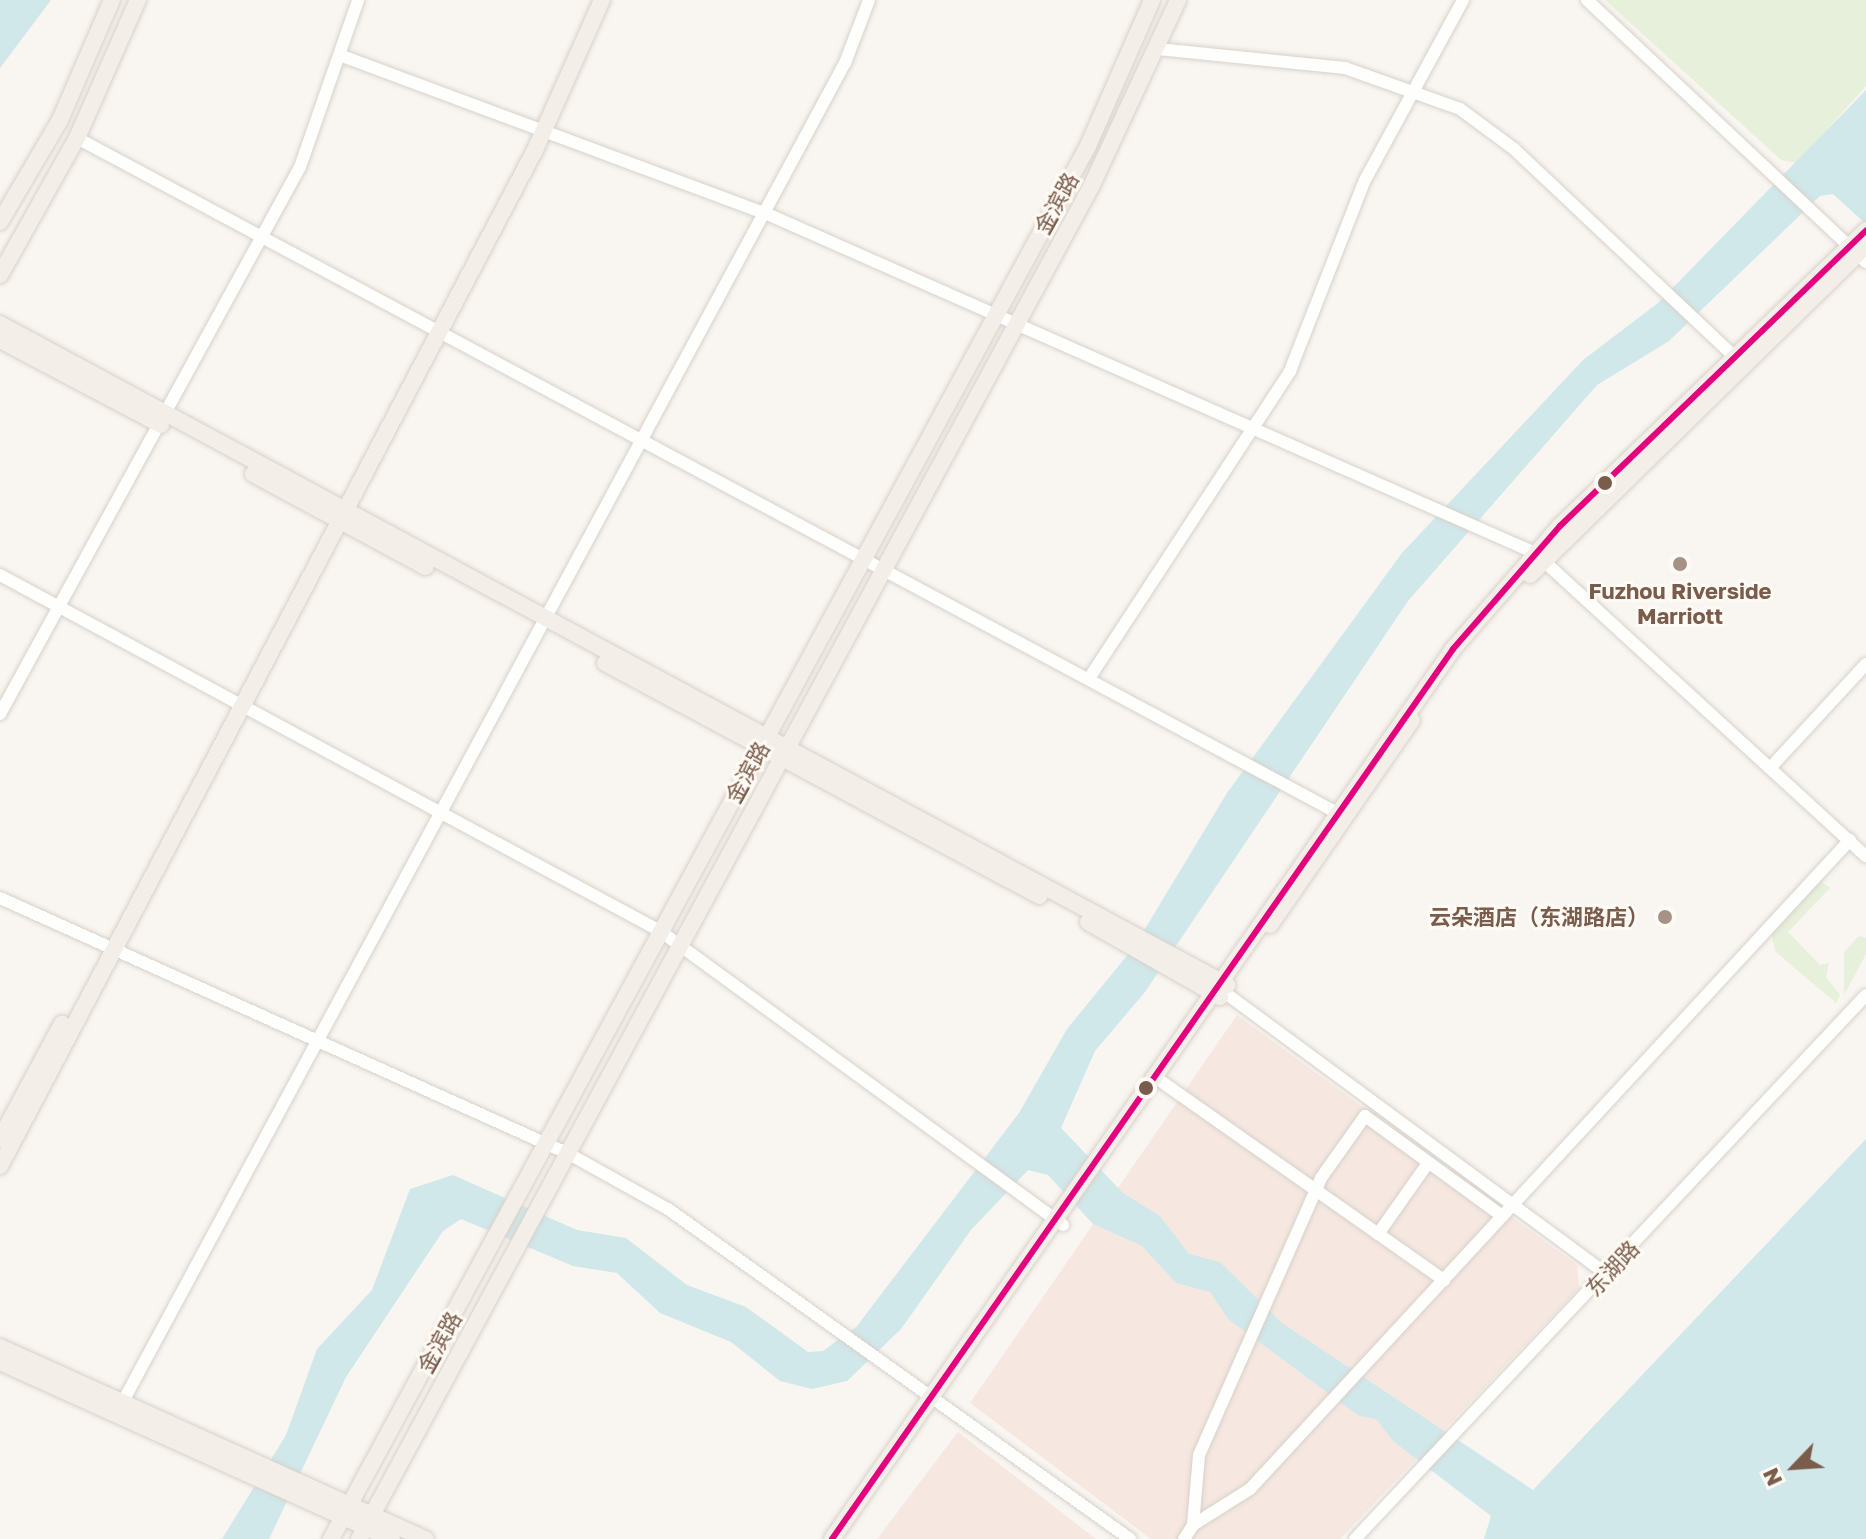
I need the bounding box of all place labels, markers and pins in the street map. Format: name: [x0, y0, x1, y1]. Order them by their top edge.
unlabelled marker: [1597, 475, 1613, 491]
marker: Fuzhou Riverside Marriott: [1671, 555, 1689, 573]
place label: Fuzhou Riverside Marriott: [1589, 577, 1771, 628]
place label: 云朵酒店（东湖路店）: [1429, 904, 1649, 930]
marker: 云朵酒店（东湖路店）: [1656, 908, 1674, 926]
unlabelled marker: [1138, 1080, 1154, 1096]

